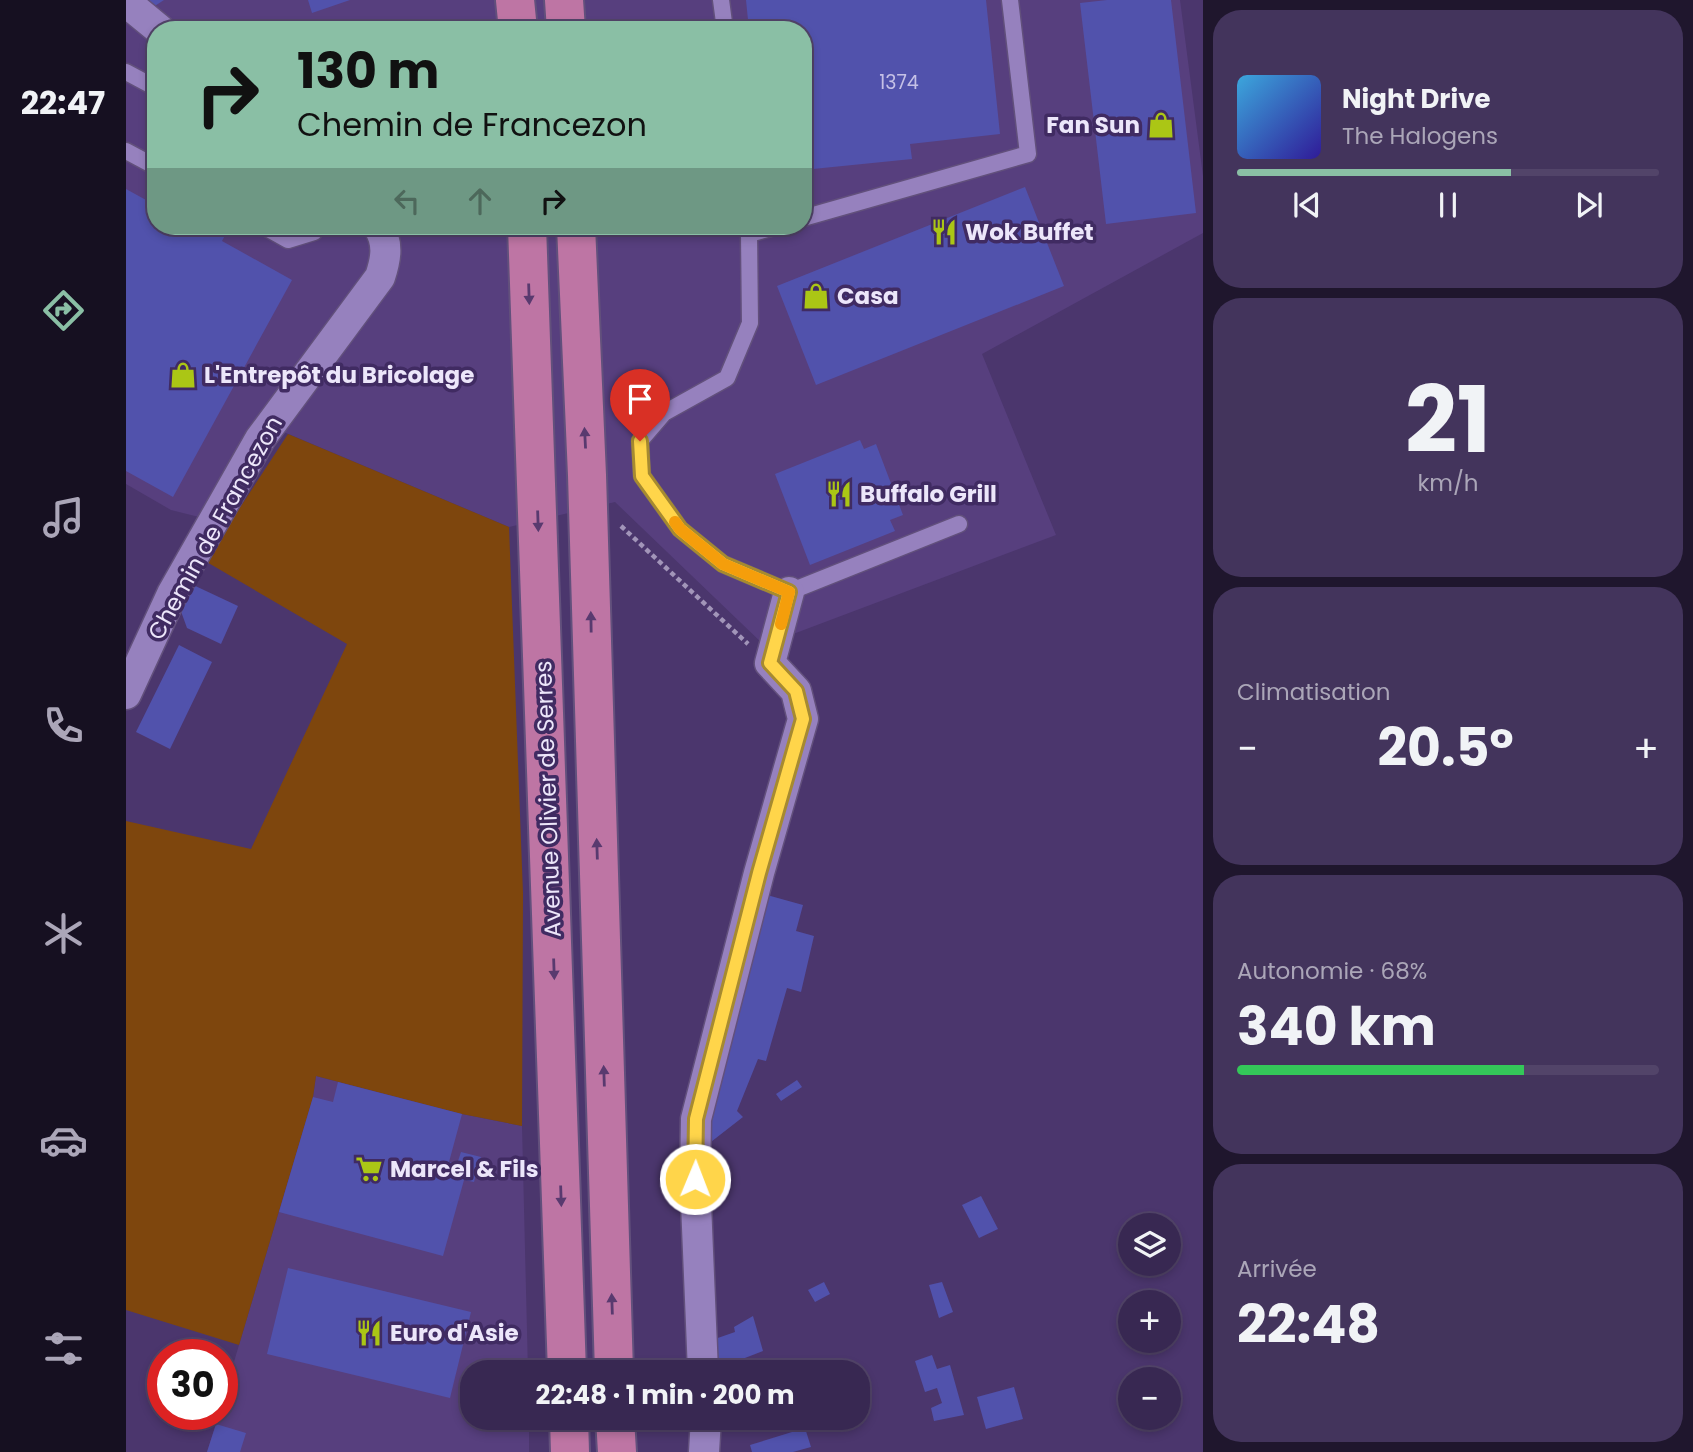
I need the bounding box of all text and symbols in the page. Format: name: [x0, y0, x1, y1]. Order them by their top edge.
text: 130 m: [297, 37, 439, 105]
icon: right: [182, 49, 273, 140]
house number: 1374: [879, 69, 919, 96]
text: 22:47: [21, 80, 105, 125]
text: Night Drive: [1342, 81, 1490, 117]
text: Chemin de Francezon: [297, 102, 647, 147]
place label: Fan Sun: [1046, 109, 1140, 141]
shop icon: Fan Sun: [1146, 110, 1176, 140]
text: The Halogens: [1342, 120, 1498, 152]
icon: left: [388, 182, 426, 220]
icon: ahead: [461, 182, 499, 220]
icon: right: [534, 182, 572, 220]
icon: previous: [1288, 186, 1326, 224]
icon: pause: [1429, 186, 1467, 224]
icon: next: [1570, 186, 1608, 224]
place label: Wok Buffet: [965, 216, 1094, 248]
restaurant icon: Wok Buffet: [929, 217, 959, 247]
place label: Casa: [837, 280, 899, 312]
shop icon: Casa: [801, 281, 831, 311]
one-way arrow: [524, 283, 535, 305]
icon: directions: [39, 286, 88, 335]
text: 21: [1405, 356, 1491, 484]
place label: L'Entrepôt du Bricolage: [204, 359, 474, 391]
shop icon: L'Entrepôt du Bricolage: [168, 360, 198, 390]
pin: [610, 369, 670, 441]
icon: arrive: [621, 380, 659, 418]
street label: Chemin de Francezon: [140, 410, 290, 646]
one-way arrow: [580, 427, 591, 449]
text: km/h: [1417, 467, 1479, 499]
place label: Buffalo Grill: [860, 478, 997, 510]
restaurant icon: Buffalo Grill: [824, 479, 854, 509]
icon: music: [39, 493, 88, 542]
one-way arrow: [532, 511, 543, 533]
one-way arrow: [585, 610, 596, 632]
street label: Avenue Olivier de Serres: [527, 660, 569, 938]
text: Climatisation: [1237, 676, 1390, 708]
icon: phone: [39, 701, 88, 750]
text: 20.5°: [1377, 711, 1514, 784]
text: −: [1237, 722, 1258, 775]
text: +: [1633, 722, 1659, 775]
one-way arrow: [591, 838, 602, 860]
icon: climate: [39, 909, 88, 958]
text: Autonomie · 68%: [1237, 955, 1427, 987]
one-way arrow: [548, 958, 559, 980]
text: 340 km: [1237, 990, 1436, 1063]
one-way arrow: [599, 1065, 610, 1087]
icon: car: [39, 1116, 88, 1165]
position arrow: [658, 1142, 732, 1216]
place label: Marcel & Fils: [390, 1153, 539, 1185]
supermarket icon: Marcel & Fils: [354, 1154, 384, 1184]
one-way arrow: [556, 1186, 567, 1208]
map controls: [1118, 1213, 1181, 1430]
button: layers: [1118, 1213, 1181, 1276]
text: Arrivée: [1237, 1253, 1317, 1285]
text: 22:48: [1237, 1288, 1380, 1361]
button: +: [1118, 1290, 1181, 1353]
one-way arrow: [606, 1293, 617, 1315]
place label: Euro d'Asie: [390, 1317, 519, 1349]
restaurant icon: Euro d'Asie: [354, 1318, 384, 1348]
icon: filters: [39, 1324, 88, 1373]
speed limit sign: 30: [147, 1339, 238, 1430]
button: −: [1118, 1367, 1181, 1430]
text: 22:48 · 1 min · 200 m: [536, 1377, 794, 1413]

